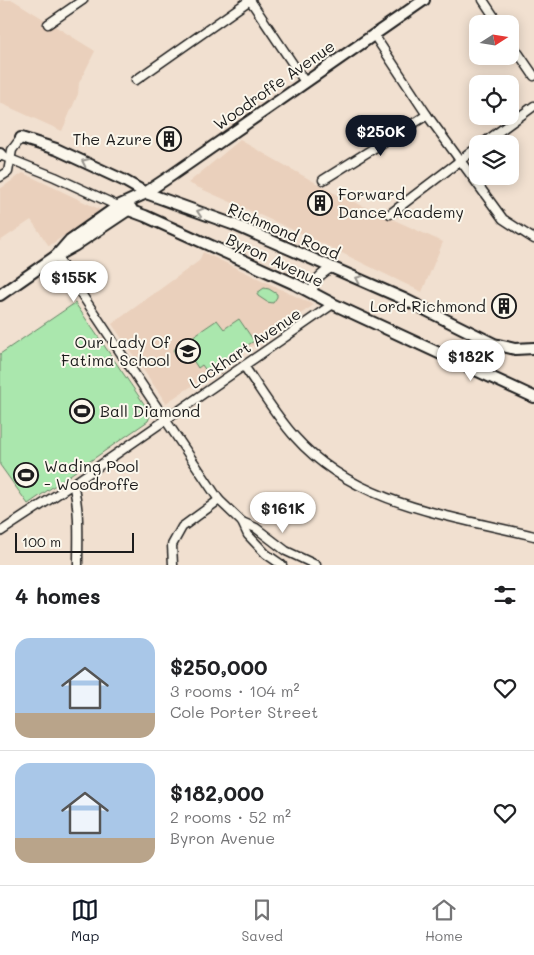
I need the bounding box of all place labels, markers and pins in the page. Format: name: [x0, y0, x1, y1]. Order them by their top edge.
pin: $250K: [346, 114, 416, 157]
building icon: The Azure: [156, 126, 182, 152]
place label: The Azure: [72, 128, 152, 149]
place label: Forward Dance Academy: [338, 183, 464, 222]
building icon: Forward Dance Academy: [307, 190, 333, 216]
pin: $155K: [39, 260, 109, 303]
building icon: Lord Richmond: [491, 293, 517, 319]
place label: Lord Richmond: [370, 295, 486, 316]
place label: Our Lady Of Fatima School: [61, 331, 171, 370]
school or university icon: Our Lady Of Fatima School: [175, 338, 201, 364]
pin: $182K: [436, 340, 506, 382]
sports icon: Ball Diamond: [69, 398, 95, 424]
place label: Ball Diamond: [100, 400, 200, 421]
place label: Wading Pool - Woodroffe: [44, 455, 139, 494]
sports icon: Wading Pool - Woodroffe: [13, 462, 39, 488]
pin: $161K: [248, 492, 318, 534]

